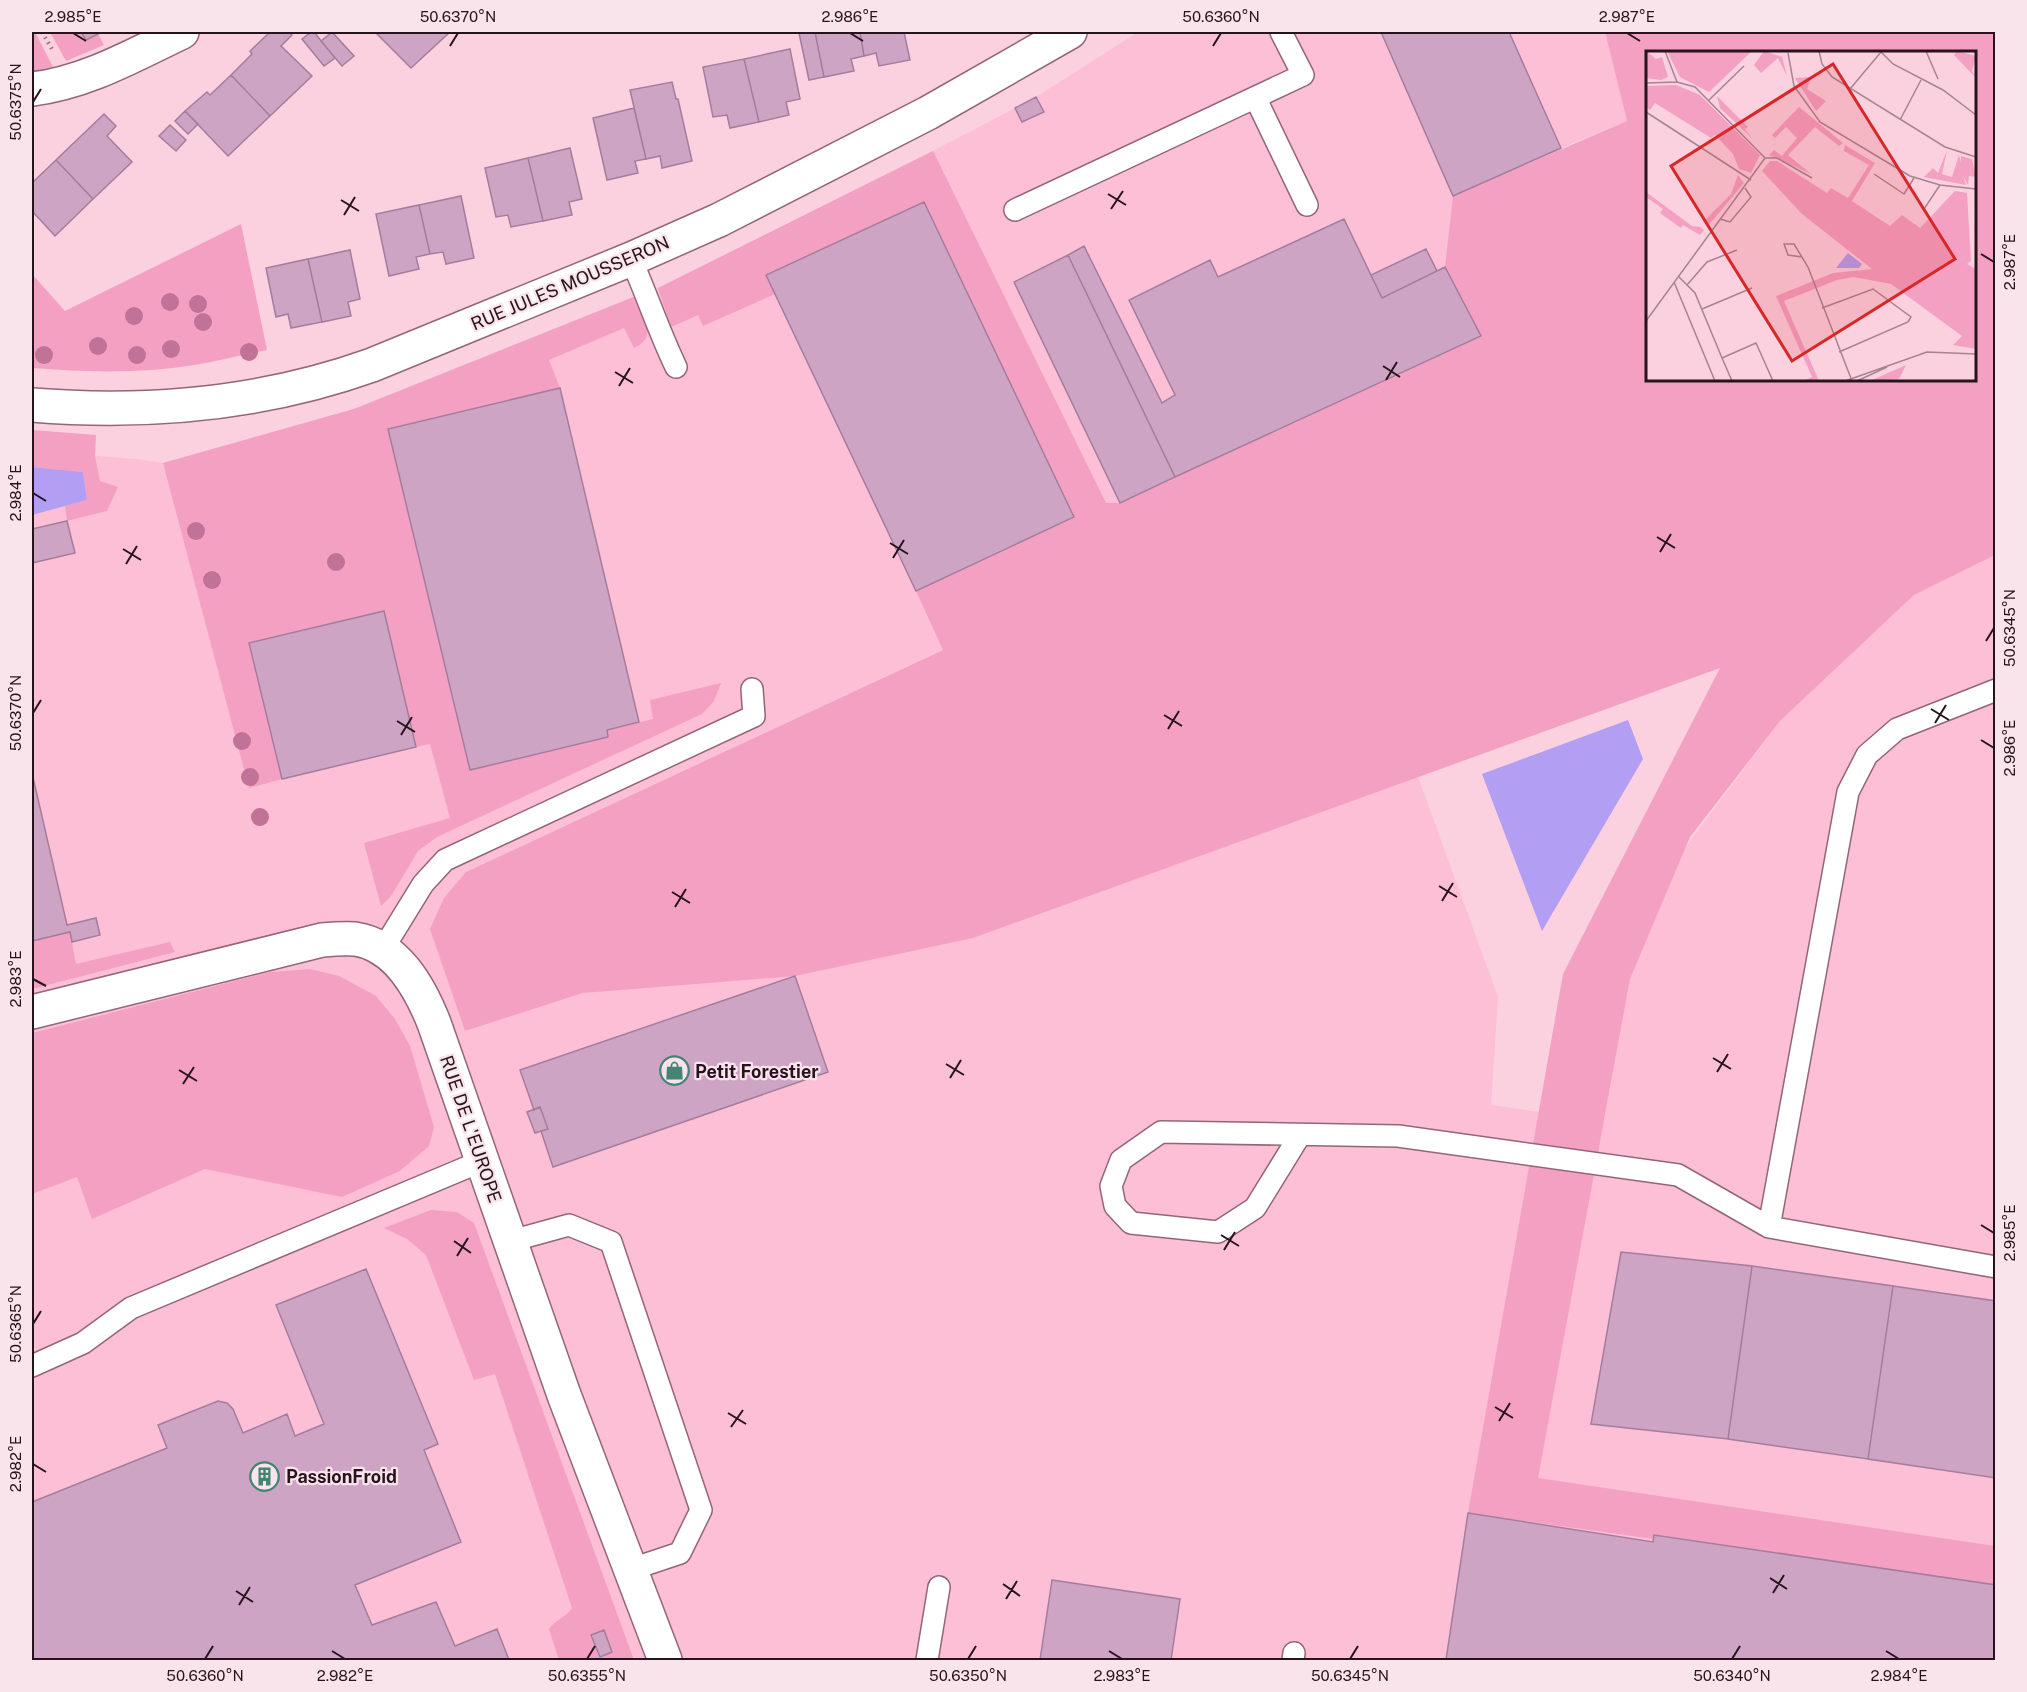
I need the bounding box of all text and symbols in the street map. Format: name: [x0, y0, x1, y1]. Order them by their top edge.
text: 2.985°E: [44, 8, 102, 25]
text: 50.6370°N: [420, 8, 496, 25]
text: 2.986°E: [822, 8, 878, 25]
text: 50.6360°N: [1182, 8, 1260, 25]
text: 2.987°E: [1599, 8, 1655, 25]
inset map: [1646, 51, 1976, 381]
text: 50.6375°N: [7, 63, 24, 141]
street label: RUE JULES MOUSSERON: [468, 232, 672, 334]
text: 2.987°E: [2001, 234, 2018, 290]
text: 2.984°E: [7, 465, 24, 521]
text: 50.6345°N: [2001, 589, 2018, 667]
text: 50.6370°N: [7, 675, 24, 751]
text: 2.986°E: [2001, 720, 2018, 776]
text: 2.983°E: [7, 951, 24, 1007]
street label: RUE DE L'EUROPE: [436, 1053, 506, 1205]
shop icon: Petit Forestier: [658, 1055, 690, 1087]
place label: Petit Forestier: [695, 1061, 819, 1082]
text: 2.985°E: [2001, 1204, 2018, 1262]
text: 50.6365°N: [7, 1285, 24, 1363]
text: 2.982°E: [7, 1436, 24, 1492]
building icon: PassionFroid: [249, 1460, 281, 1492]
place label: PassionFroid: [286, 1466, 397, 1487]
text: 50.6360°N: [166, 1667, 244, 1684]
text: 2.982°E: [317, 1667, 373, 1684]
text: 50.6355°N: [548, 1667, 626, 1684]
text: 50.6350°N: [929, 1667, 1007, 1684]
text: 2.983°E: [1094, 1667, 1150, 1684]
text: 50.6345°N: [1311, 1667, 1389, 1684]
text: 50.6340°N: [1693, 1667, 1771, 1684]
text: 2.984°E: [1871, 1667, 1927, 1684]

